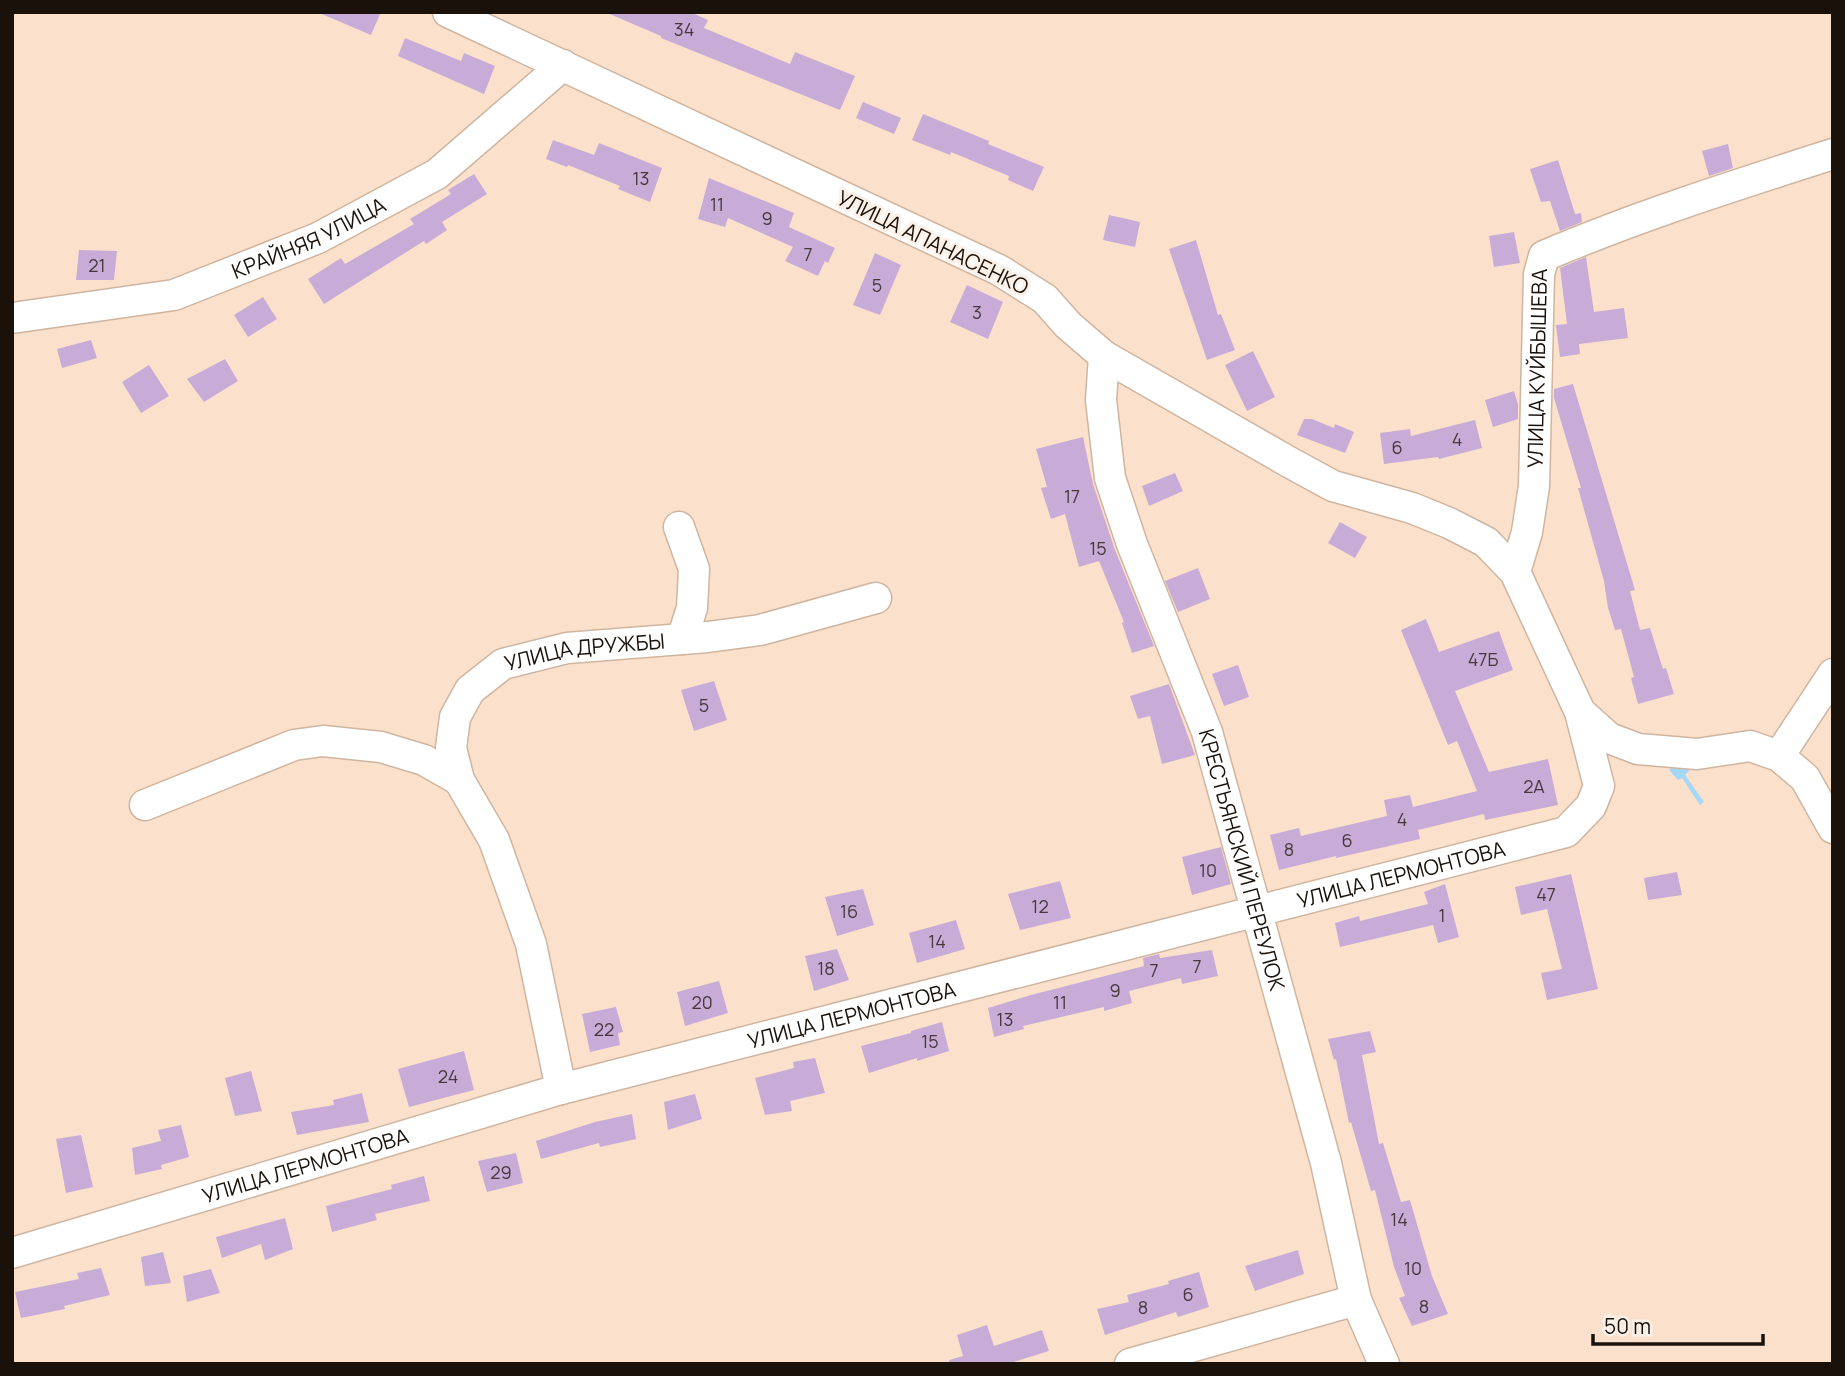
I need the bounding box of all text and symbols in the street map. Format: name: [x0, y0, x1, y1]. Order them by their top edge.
house number: 34: [674, 17, 694, 41]
house number: 13: [633, 166, 649, 190]
street label: УЛИЦА АПАНАСЕНКО: [833, 183, 1033, 301]
street label: КРАЙНЯЯ УЛИЦА: [228, 190, 390, 285]
house number: 11: [710, 192, 724, 216]
house number: 9: [761, 206, 773, 230]
house number: 7: [803, 242, 813, 266]
house number: 21: [88, 253, 106, 277]
street label: УЛИЦА КУЙБЫШЕВА: [1520, 268, 1553, 468]
house number: 5: [872, 273, 882, 297]
house number: 3: [972, 300, 982, 324]
house number: 4: [1452, 427, 1462, 451]
house number: 6: [1391, 435, 1403, 459]
house number: 17: [1064, 484, 1080, 508]
house number: 15: [1089, 536, 1107, 560]
street label: УЛИЦА ДРУЖБЫ: [501, 626, 666, 677]
house number: 47Б: [1468, 647, 1498, 671]
house number: 5: [699, 693, 709, 717]
street label: КРЕСТЬЯНСКИЙ ПЕРЕУЛОК: [1193, 726, 1292, 994]
house number: 2А: [1523, 774, 1545, 798]
house number: 4: [1397, 807, 1407, 831]
house number: 6: [1341, 828, 1353, 852]
street label: УЛИЦА ЛЕРМОНТОВА: [1294, 834, 1508, 914]
house number: 8: [1284, 837, 1294, 861]
house number: 10: [1199, 858, 1217, 882]
house number: 47: [1536, 882, 1556, 906]
house number: 12: [1031, 894, 1049, 918]
house number: 16: [840, 899, 858, 923]
house number: 1: [1438, 903, 1446, 927]
house number: 14: [928, 929, 946, 953]
house number: 7: [1192, 954, 1202, 978]
house number: 18: [817, 956, 835, 980]
house number: 7: [1149, 958, 1159, 982]
street label: УЛИЦА ЛЕРМОНТОВА: [745, 975, 959, 1055]
house number: 9: [1109, 978, 1121, 1002]
house number: 20: [691, 990, 713, 1014]
house number: 11: [1053, 990, 1067, 1014]
house number: 13: [997, 1007, 1013, 1031]
house number: 22: [594, 1017, 614, 1041]
house number: 15: [921, 1029, 939, 1053]
house number: 24: [438, 1064, 458, 1088]
street label: УЛИЦА ЛЕРМОНТОВА: [199, 1121, 412, 1209]
house number: 29: [490, 1160, 512, 1184]
house number: 14: [1390, 1207, 1408, 1231]
house number: 10: [1404, 1256, 1422, 1280]
house number: 6: [1182, 1282, 1194, 1306]
house number: 8: [1419, 1294, 1429, 1318]
house number: 8: [1138, 1295, 1148, 1319]
scale bar: [1593, 1302, 1763, 1346]
text: 50 m: [1604, 1312, 1651, 1340]

